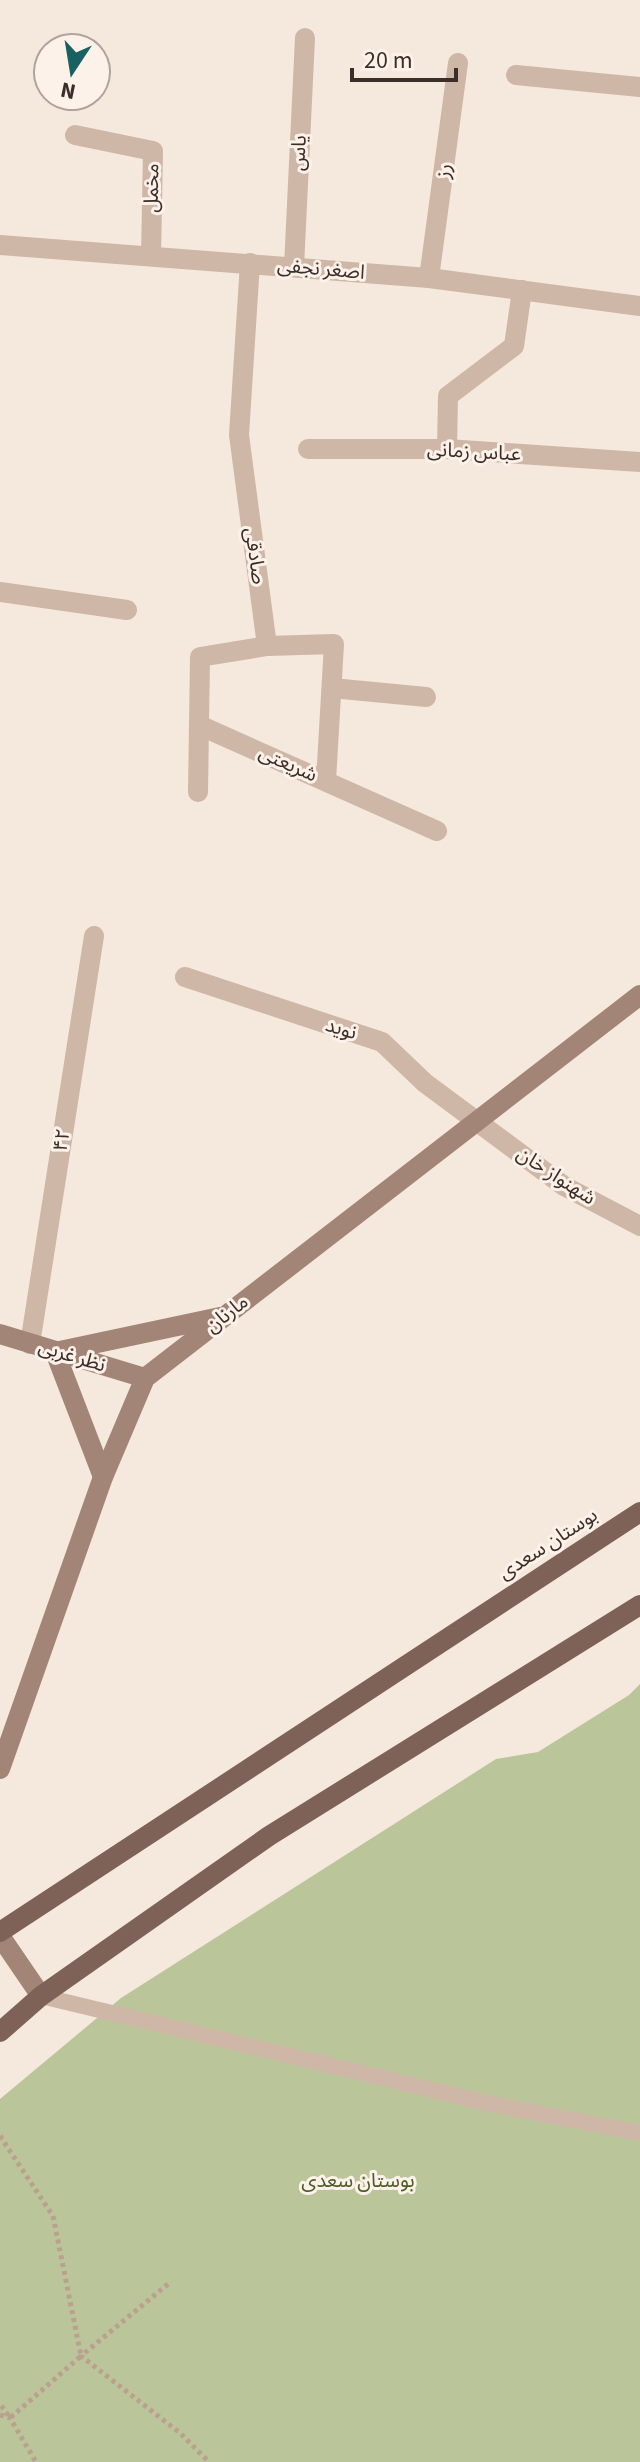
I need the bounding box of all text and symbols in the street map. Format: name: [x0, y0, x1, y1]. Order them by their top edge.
north arrow: [32, 32, 112, 112]
scale bar: [352, 32, 456, 82]
text: 20 m: [364, 43, 413, 78]
text: N: [58, 73, 79, 108]
street label: یاس: [284, 134, 314, 172]
street label: رز: [429, 162, 459, 181]
street label: مخمل: [138, 163, 166, 213]
street label: اصغر نجفی: [276, 251, 366, 287]
street label: عباس زمانی: [426, 436, 522, 468]
street label: صادقی: [237, 526, 273, 586]
street label: شریعتی: [254, 739, 322, 789]
street label: نوید: [322, 1011, 360, 1047]
street label: ۴۲: [46, 1127, 78, 1153]
street label: شهنواز خان: [511, 1140, 601, 1212]
street label: مارنان: [199, 1288, 255, 1340]
street label: نظر غربی: [35, 1333, 109, 1379]
street label: بوستان سعدی: [493, 1501, 603, 1587]
park label: بوستان سعدی: [301, 2167, 415, 2195]

